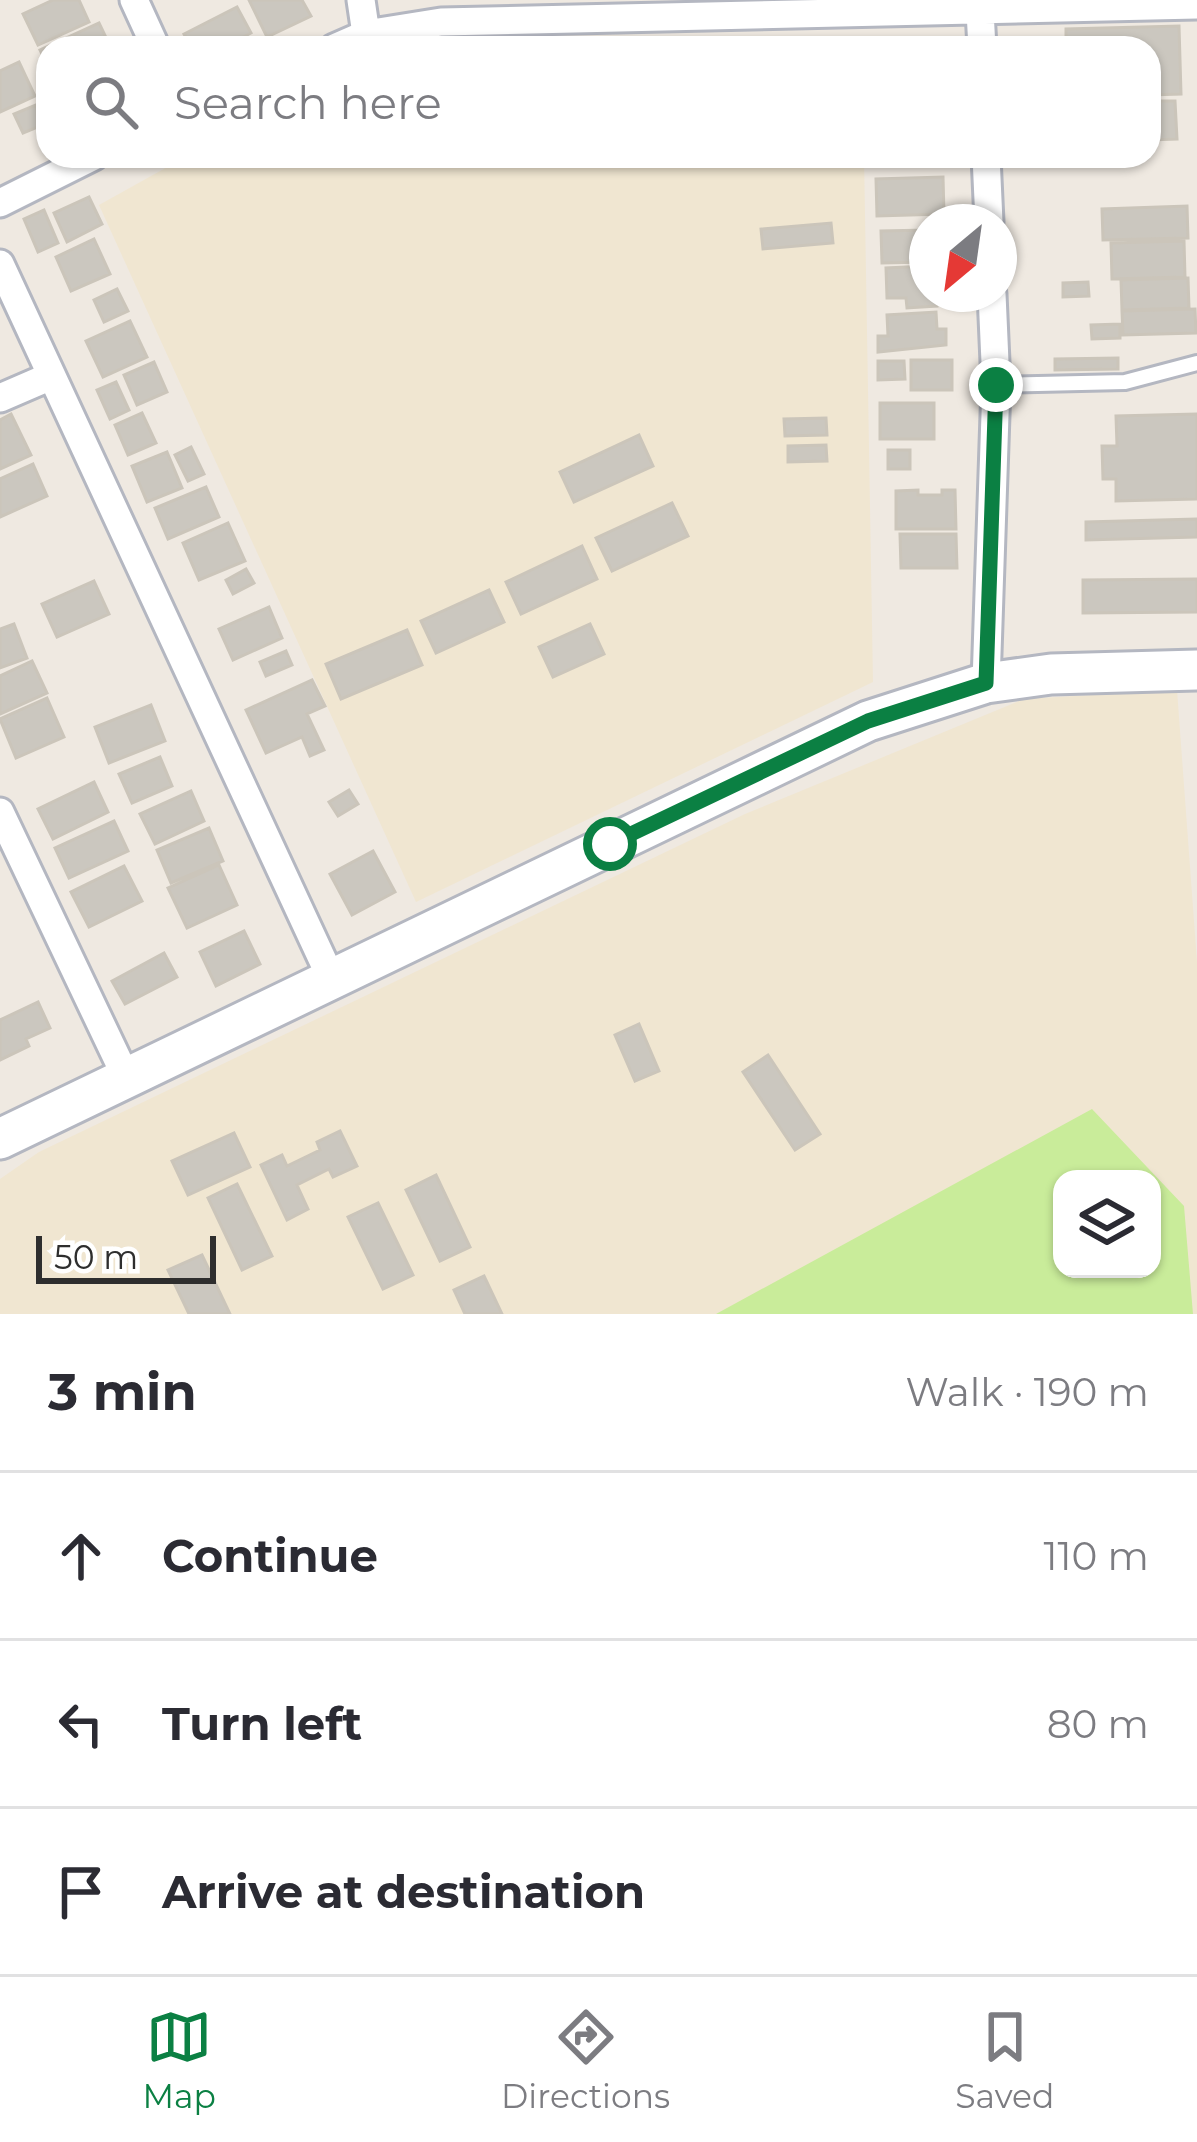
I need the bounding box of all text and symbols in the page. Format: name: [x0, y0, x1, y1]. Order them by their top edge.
search box: [36, 36, 1161, 168]
icon: search: [78, 69, 144, 135]
text: Search here: [174, 75, 442, 130]
north arrow: [909, 204, 1017, 312]
route end: [969, 358, 1023, 412]
route start: [583, 817, 637, 871]
map controls: [1053, 1170, 1161, 1278]
button: layers: [1053, 1170, 1161, 1278]
scale bar: [36, 1230, 216, 1283]
text: 50 m: [54, 1237, 138, 1277]
text: 3 min: [48, 1361, 197, 1423]
text: Walk · 190 m: [905, 1368, 1149, 1416]
icon: ahead: [48, 1523, 114, 1589]
text: Continue: [162, 1528, 378, 1583]
text: 110 m: [1043, 1532, 1149, 1580]
icon: left: [48, 1691, 114, 1757]
text: Turn left: [162, 1696, 362, 1751]
text: 80 m: [1047, 1700, 1149, 1748]
icon: arrive: [48, 1859, 114, 1925]
text: Arrive at destination: [162, 1864, 645, 1919]
tab: Map: [143, 2004, 216, 2116]
tab: Directions: [501, 2004, 670, 2116]
tab: Saved: [955, 2004, 1054, 2116]

